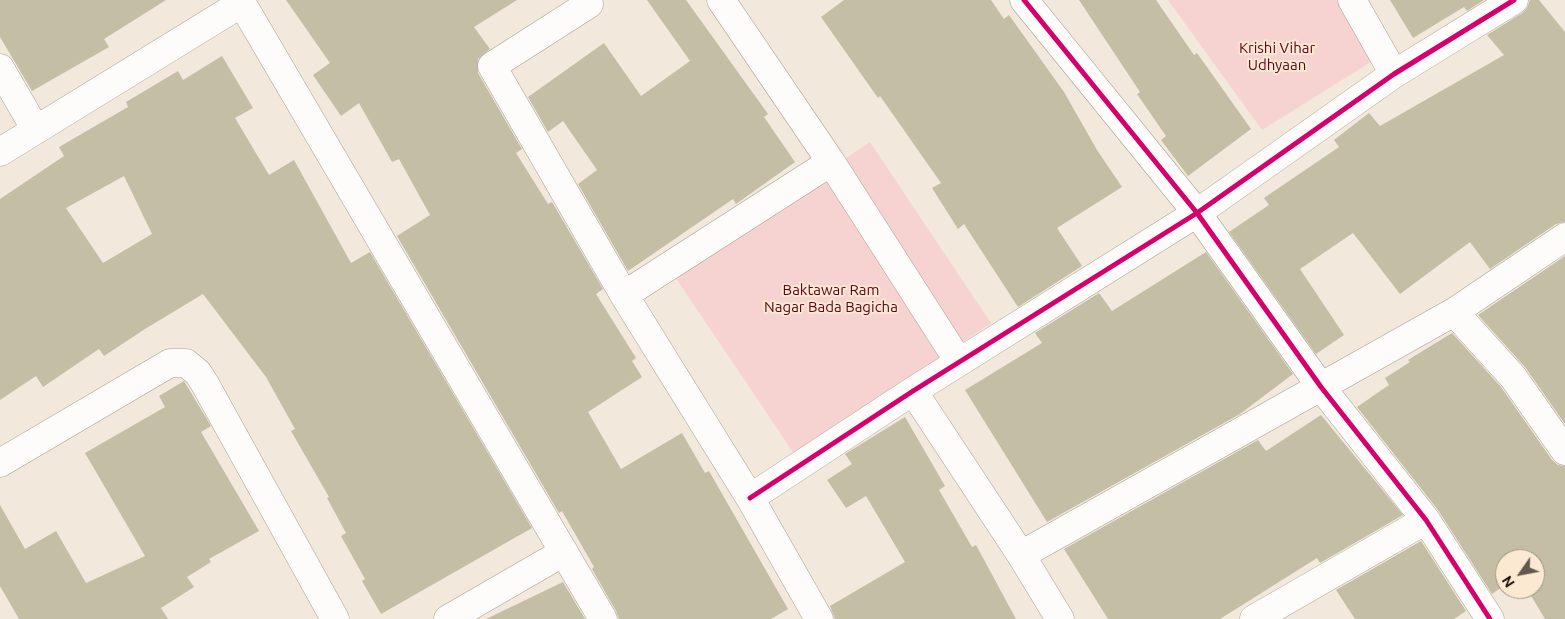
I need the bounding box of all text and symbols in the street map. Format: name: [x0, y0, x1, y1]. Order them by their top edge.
park label: Krishi Vihar Udhyaan: [1239, 39, 1315, 74]
park label: Baktawar Ram Nagar Bada Bagicha: [764, 281, 898, 316]
north arrow: [1495, 549, 1545, 599]
text: N: [1499, 573, 1518, 590]

